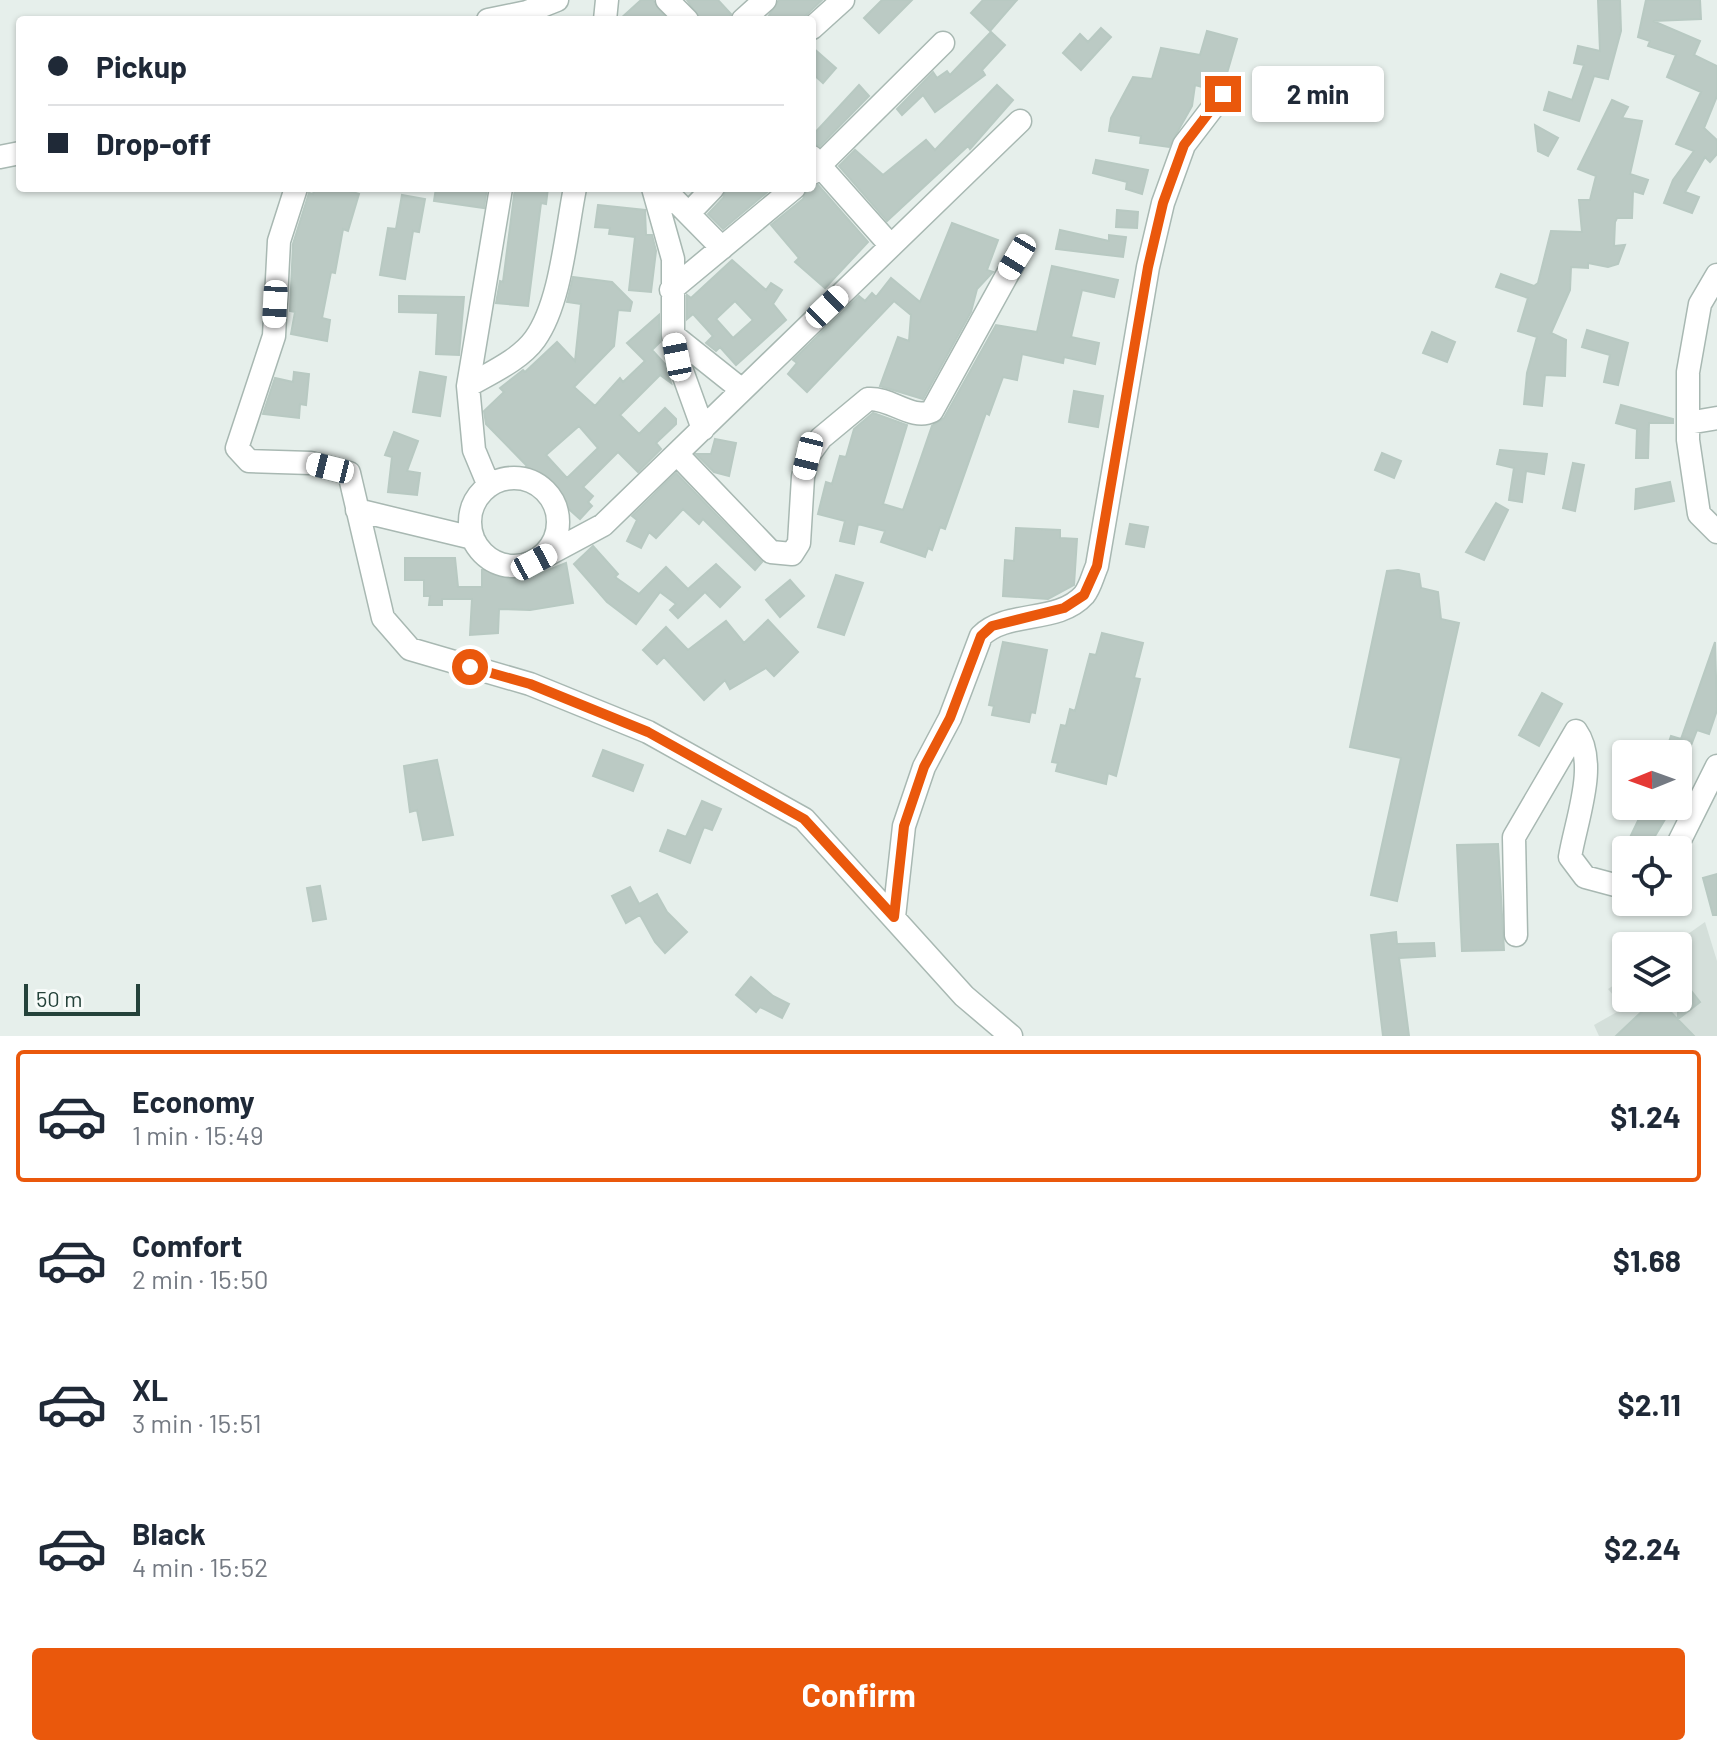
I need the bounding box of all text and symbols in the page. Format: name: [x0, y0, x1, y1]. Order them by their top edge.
text: Pickup: [96, 48, 187, 84]
callout: 2 min: [1251, 66, 1383, 122]
route end: [1205, 76, 1241, 112]
text: 2 min: [1287, 78, 1349, 109]
text: Drop-off: [96, 125, 211, 161]
car: [994, 230, 1040, 284]
car: [262, 279, 288, 329]
car: [801, 282, 853, 332]
car: [661, 331, 693, 383]
car: [791, 430, 825, 482]
car: [304, 451, 356, 485]
car: [507, 540, 561, 584]
route start: [452, 649, 488, 685]
north arrow: [1612, 740, 1692, 820]
map controls: [1612, 740, 1692, 1012]
button: locate: [1612, 836, 1692, 916]
button: layers: [1612, 932, 1692, 1012]
scale bar: [24, 980, 140, 1016]
text: 50 m: [36, 985, 82, 1011]
icon: car: [36, 1080, 108, 1152]
text: Economy: [132, 1083, 255, 1119]
text: $1.24: [1610, 1098, 1681, 1134]
text: 1 min · 15:49: [132, 1119, 263, 1150]
icon: car: [36, 1224, 108, 1296]
text: Comfort: [132, 1227, 242, 1263]
text: $1.68: [1613, 1242, 1681, 1278]
text: 2 min · 15:50: [132, 1263, 268, 1294]
icon: car: [36, 1368, 108, 1440]
text: XL: [132, 1371, 168, 1407]
text: $2.11: [1617, 1386, 1681, 1422]
text: 3 min · 15:51: [132, 1407, 262, 1438]
icon: car: [36, 1512, 108, 1584]
text: Black: [132, 1515, 206, 1551]
text: $2.24: [1604, 1530, 1681, 1566]
text: 4 min · 15:52: [132, 1551, 268, 1582]
button: Confirm: [32, 1648, 1685, 1740]

